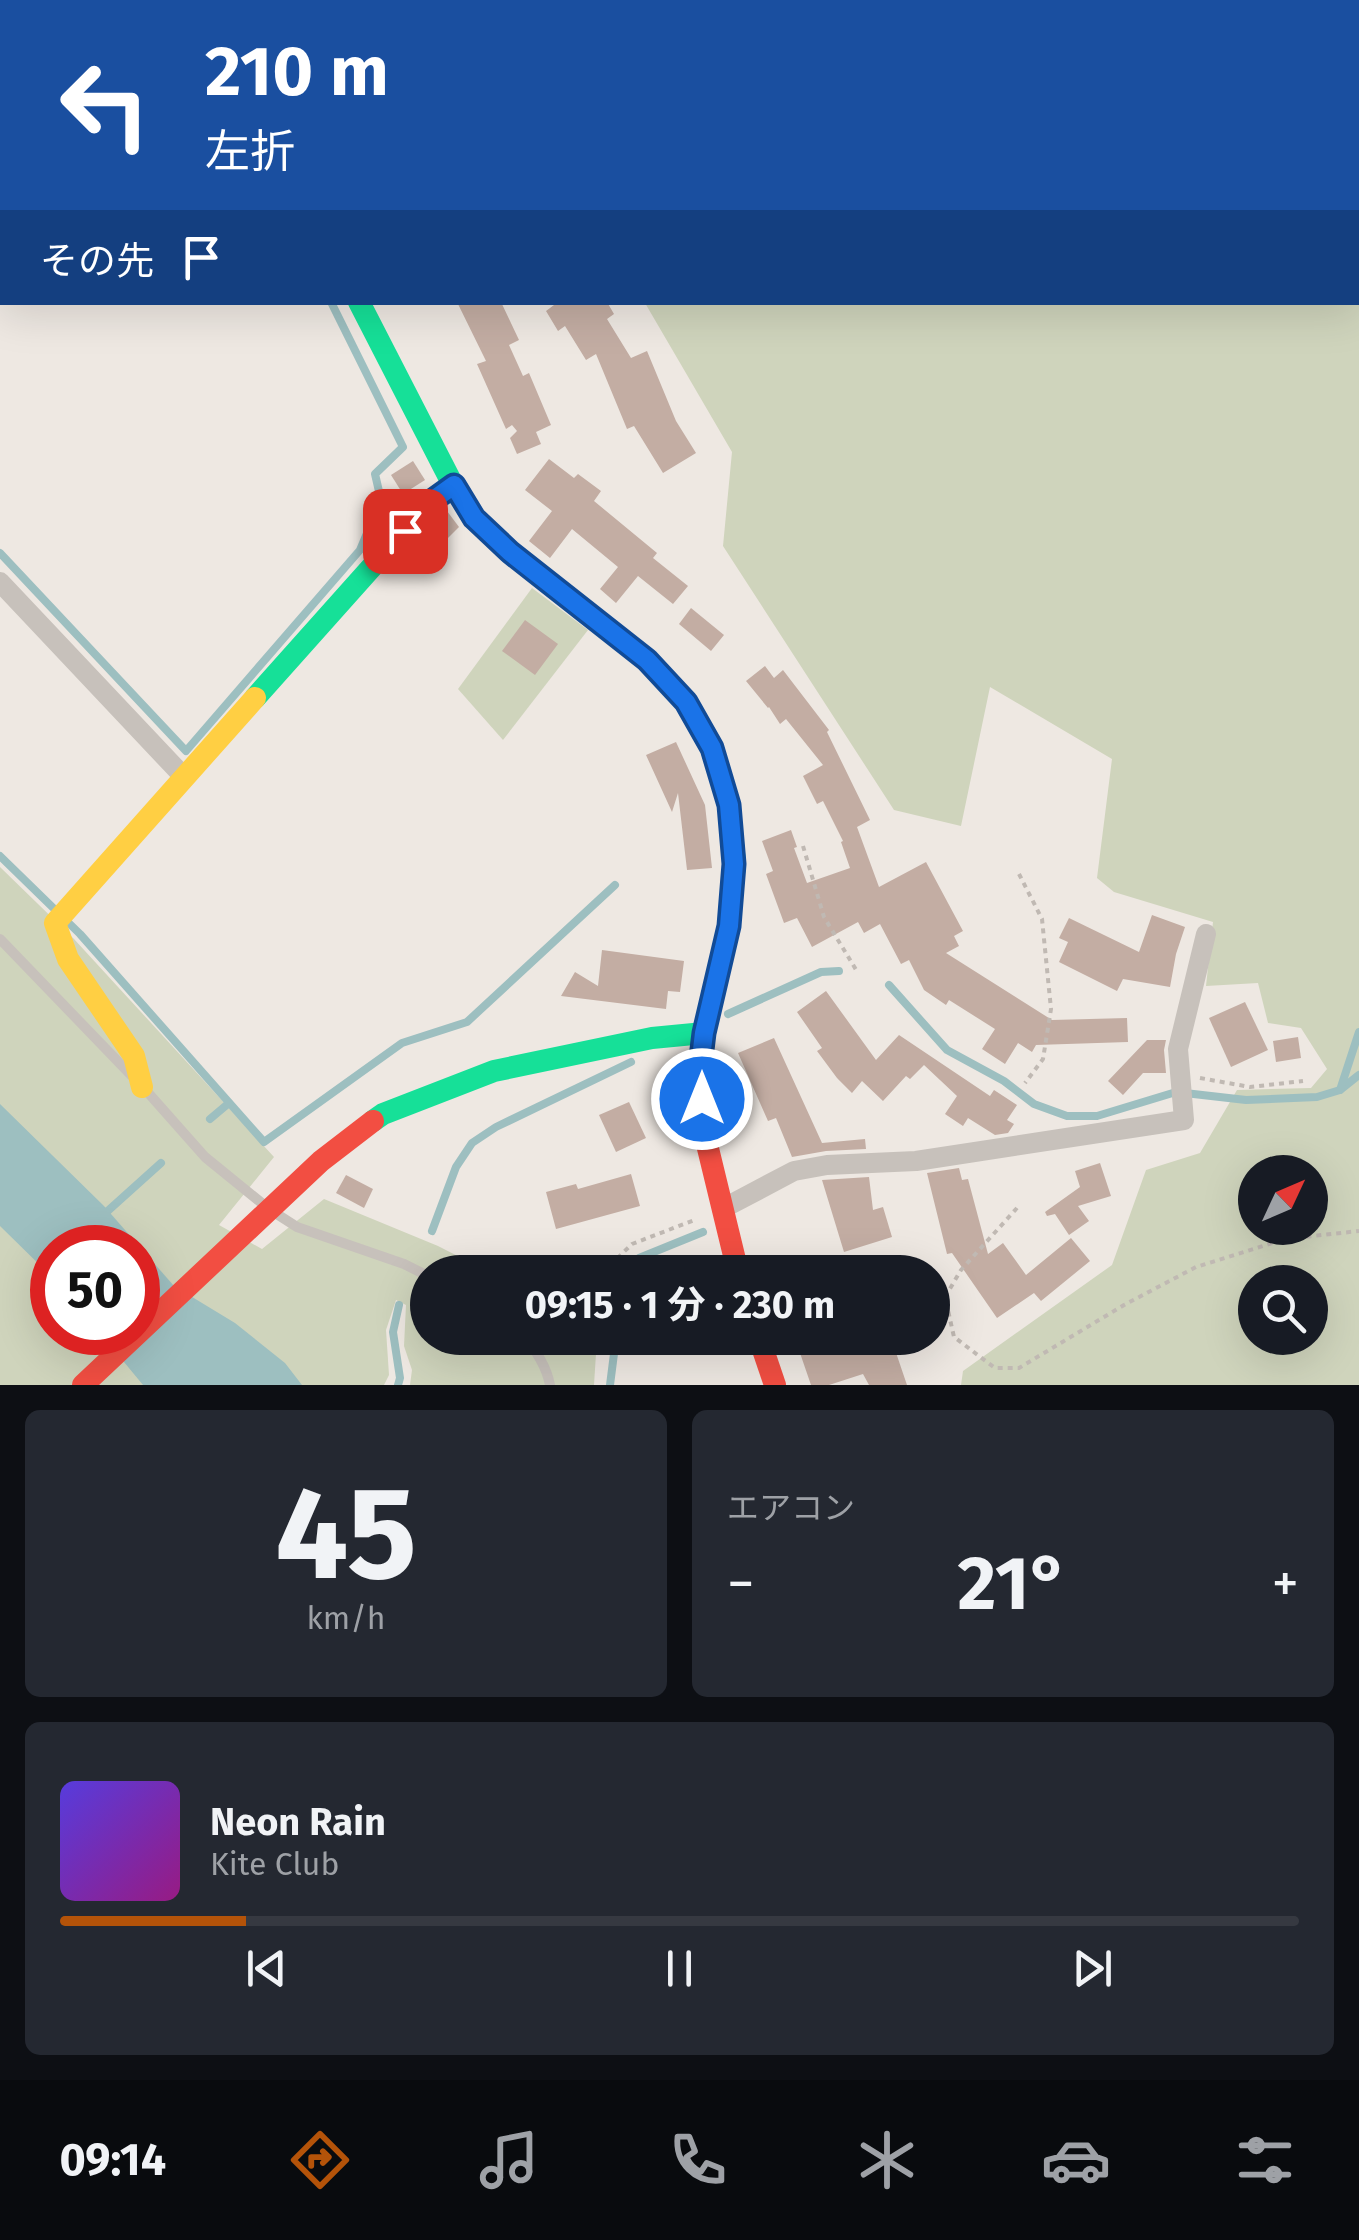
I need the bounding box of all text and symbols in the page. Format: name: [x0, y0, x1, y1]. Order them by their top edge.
text: 210 m: [205, 30, 389, 114]
icon: left: [40, 40, 170, 170]
text: 左折: [205, 125, 295, 179]
icon: arrive: [174, 230, 229, 285]
text: その先: [40, 238, 154, 284]
pin: [363, 489, 448, 574]
icon: arrive: [378, 504, 433, 559]
position arrow: [650, 1047, 754, 1151]
north arrow: [1238, 1155, 1328, 1245]
map controls: [1238, 1155, 1328, 1355]
speed limit sign: 50: [30, 1225, 160, 1355]
button: search: [1238, 1265, 1328, 1355]
text: 09:15 · 1 分 · 230 m: [525, 1282, 835, 1328]
text: 45: [275, 1456, 417, 1612]
text: エアコン: [727, 1489, 855, 1527]
text: 21°: [958, 1539, 1069, 1629]
text: −: [727, 1551, 755, 1617]
text: +: [1272, 1551, 1299, 1617]
text: km/h: [306, 1599, 386, 1637]
text: Neon Rain: [210, 1799, 386, 1845]
text: Kite Club: [210, 1845, 339, 1883]
icon: previous: [239, 1941, 294, 1996]
icon: pause: [652, 1941, 707, 1996]
icon: next: [1065, 1941, 1120, 1996]
icon: directions: [285, 2125, 355, 2195]
icon: music: [474, 2125, 544, 2195]
icon: phone: [663, 2125, 733, 2195]
icon: climate: [852, 2125, 922, 2195]
icon: car: [1041, 2125, 1111, 2195]
icon: filters: [1230, 2125, 1300, 2195]
text: 09:14: [59, 2133, 166, 2187]

